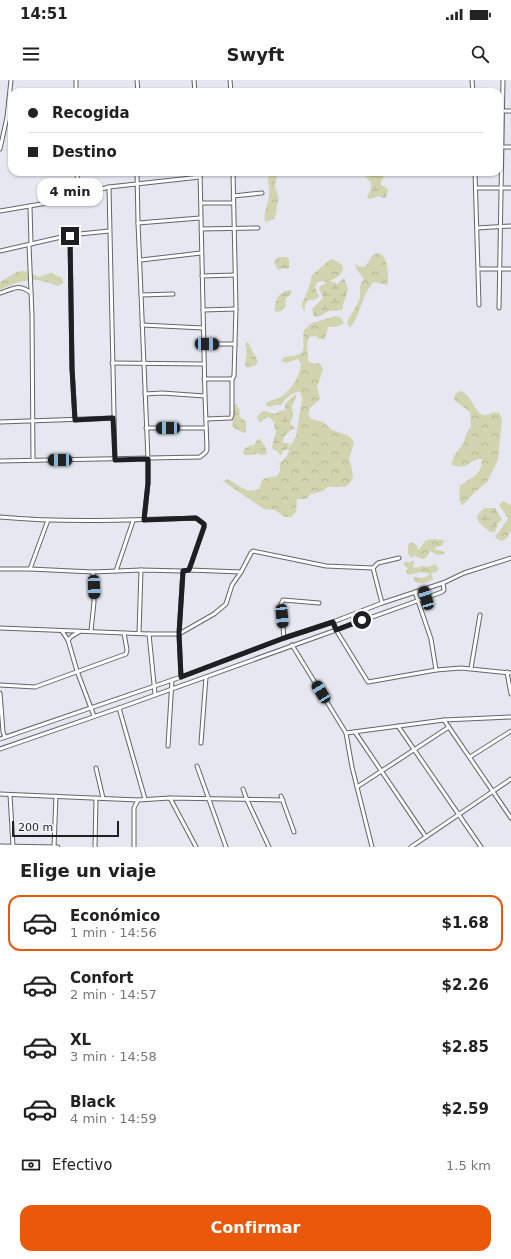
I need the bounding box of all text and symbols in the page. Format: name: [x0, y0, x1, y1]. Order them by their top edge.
text: 14:51: [20, 5, 68, 23]
icon: menu: [20, 43, 42, 65]
icon: search: [469, 43, 491, 65]
text: Swyft: [227, 44, 284, 65]
text: Recogida: [52, 104, 130, 122]
text: Destino: [52, 143, 117, 161]
callout: 4 min: [37, 178, 103, 206]
text: 4 min: [50, 184, 90, 199]
route end: [61, 227, 79, 245]
car: [195, 338, 219, 350]
car: [156, 422, 180, 434]
car: [48, 454, 72, 466]
car: [88, 575, 100, 599]
car: [417, 585, 435, 611]
car: [275, 604, 289, 628]
route start: [353, 611, 371, 629]
car: [310, 679, 332, 705]
scale bar: [12, 819, 119, 838]
text: 200 m: [18, 821, 53, 834]
text: Elige un viaje: [20, 860, 156, 881]
icon: car: [22, 905, 58, 941]
text: Económico: [70, 907, 160, 925]
text: $1.68: [442, 914, 489, 932]
text: 1 min · 14:56: [70, 925, 157, 940]
icon: car: [22, 967, 58, 1003]
text: Confort: [70, 969, 133, 987]
text: $2.26: [442, 976, 489, 994]
text: 2 min · 14:57: [70, 987, 157, 1002]
icon: car: [22, 1029, 58, 1065]
text: XL: [70, 1031, 91, 1049]
text: $2.85: [442, 1038, 489, 1056]
text: 3 min · 14:58: [70, 1049, 157, 1064]
icon: car: [22, 1091, 58, 1127]
text: Black: [70, 1093, 116, 1111]
text: $2.59: [442, 1100, 489, 1118]
text: 4 min · 14:59: [70, 1111, 157, 1126]
icon: cash: [20, 1154, 42, 1176]
text: Efectivo: [52, 1156, 112, 1174]
text: 1.5 km: [446, 1158, 491, 1173]
button: Confirmar: [20, 1205, 491, 1251]

